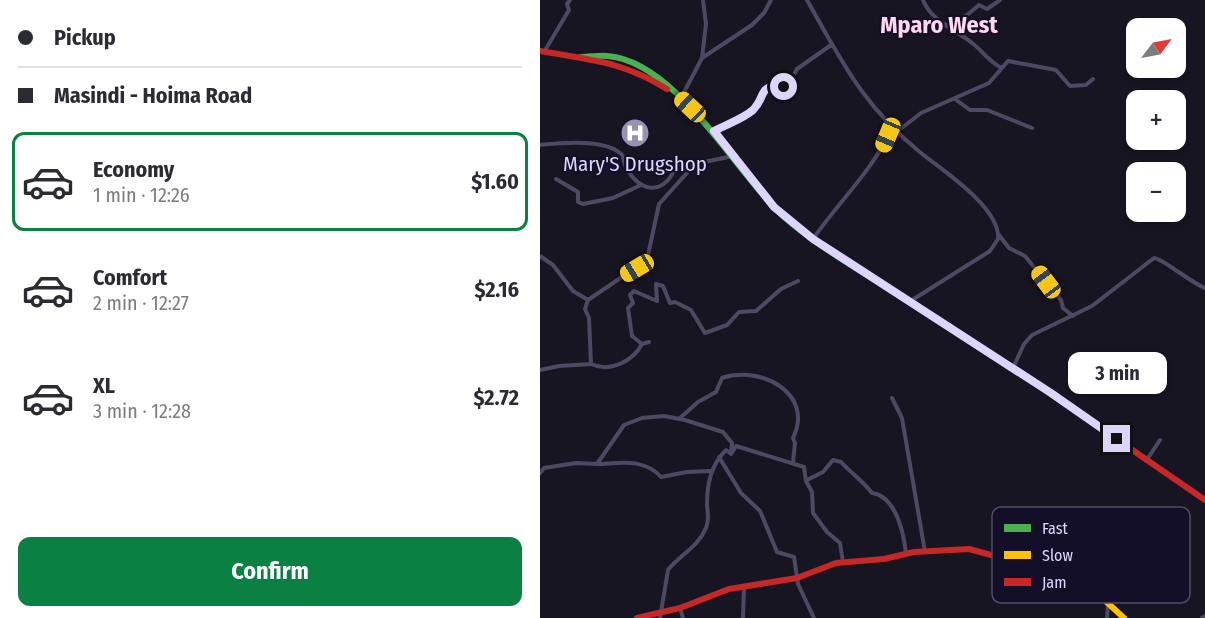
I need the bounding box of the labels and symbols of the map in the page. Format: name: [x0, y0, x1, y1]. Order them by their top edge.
district label: Mparo West: [880, 11, 998, 39]
north arrow: [1126, 18, 1186, 78]
route start: [770, 73, 797, 100]
car: [671, 88, 709, 126]
car: [873, 115, 903, 155]
hospital icon: Mary'S Drugshop: [619, 117, 651, 149]
place label: Mary'S Drugshop: [563, 151, 707, 177]
car: [617, 251, 657, 285]
car: [1028, 262, 1064, 302]
callout: 3 min: [1068, 352, 1166, 394]
route end: [1103, 425, 1130, 452]
legend: [992, 507, 1190, 603]
text: Fast: [1042, 519, 1069, 538]
text: Slow: [1042, 546, 1073, 565]
text: Jam: [1042, 573, 1067, 592]

